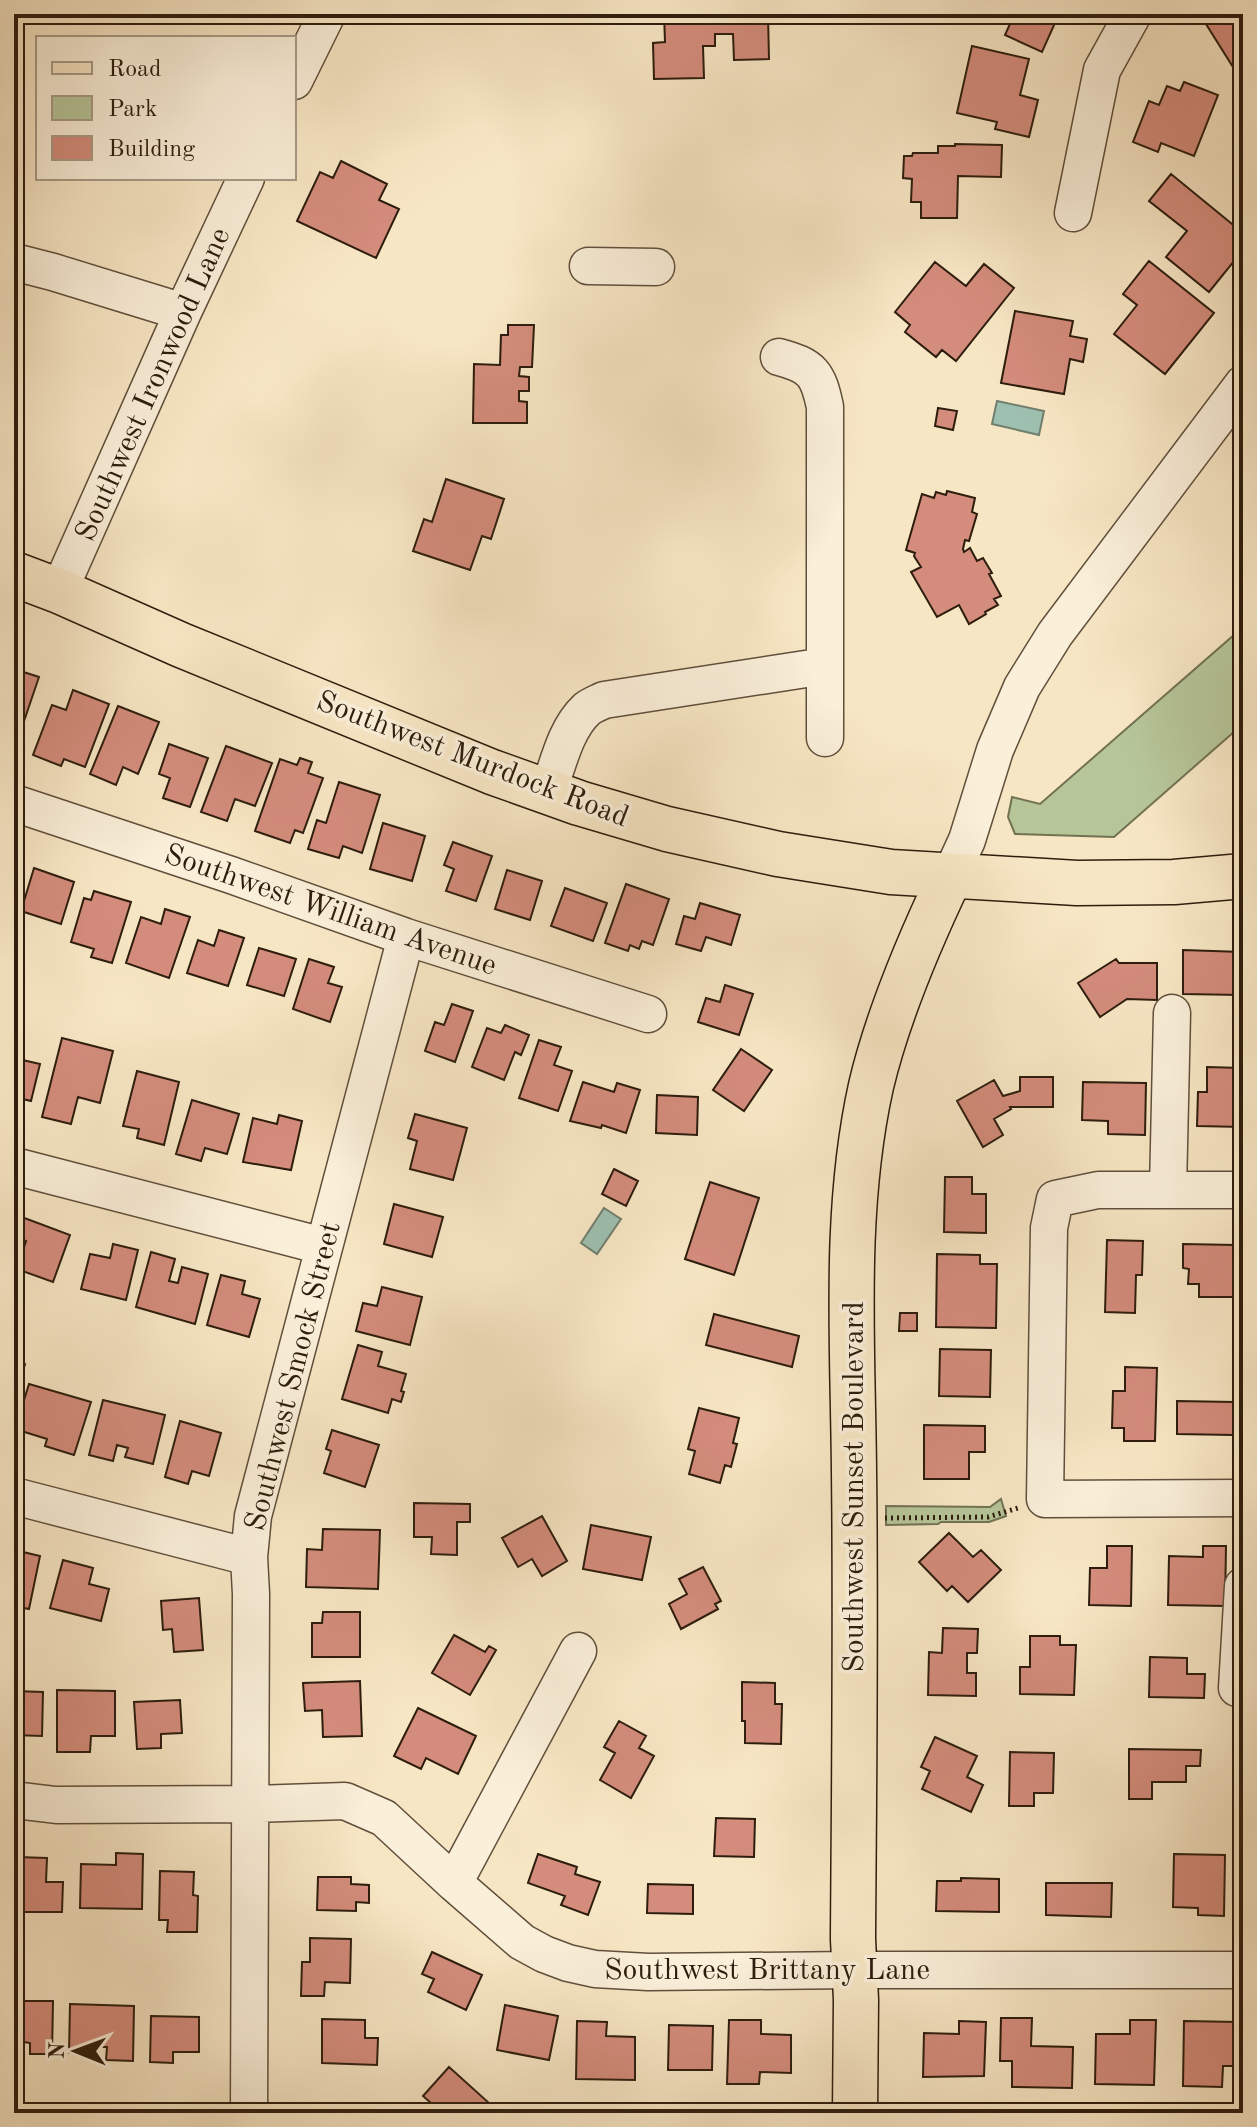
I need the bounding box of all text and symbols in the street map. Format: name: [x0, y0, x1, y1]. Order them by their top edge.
legend: [36, 36, 296, 180]
text: Road: [108, 58, 161, 82]
text: Park: [108, 98, 157, 122]
text: Building: [108, 138, 195, 162]
street label: Southwest Ironwood Lane: [71, 224, 237, 546]
street label: Southwest Murdock Road: [312, 686, 633, 833]
street label: Southwest William Avenue: [160, 840, 500, 982]
street label: Southwest Smock Street: [241, 1219, 347, 1534]
street label: Southwest Sunset Boulevard: [840, 1301, 870, 1673]
street label: Southwest Brittany Lane: [604, 1956, 930, 1986]
north arrow: [36, 2011, 116, 2091]
text: N: [47, 2042, 69, 2059]

